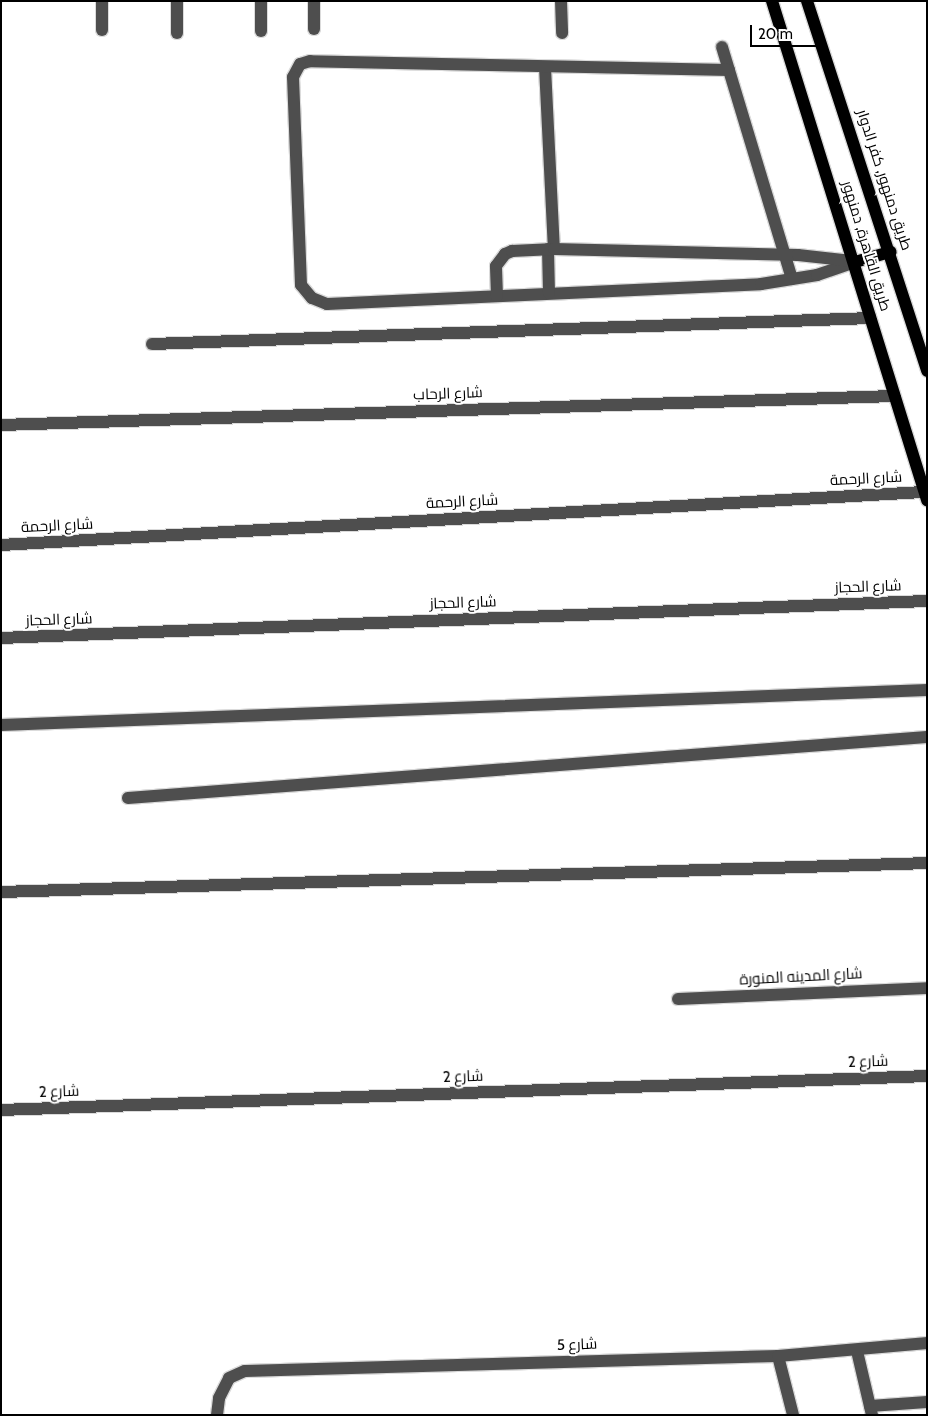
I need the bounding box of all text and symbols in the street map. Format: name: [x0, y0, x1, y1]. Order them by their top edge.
scale bar: [753, 15, 822, 47]
text: 20 m: [758, 25, 793, 43]
street label: طريق دمنهور, كفر الدوار: [853, 107, 915, 253]
street label: طريق القاهرة, دمنهور: [838, 179, 894, 313]
street label: شارع الرحاب: [413, 384, 483, 404]
street label: شارع الرحمة: [829, 468, 903, 490]
street label: شارع الرحمة: [425, 491, 499, 513]
street label: شارع الرحمة: [20, 515, 94, 537]
street label: شارع الحجاز: [834, 577, 902, 597]
street label: شارع الحجاز: [429, 593, 497, 613]
street label: شارع الحجاز: [25, 610, 93, 630]
street label: شارع المدينه المنورة: [739, 965, 863, 989]
street label: شارع 2: [848, 1052, 888, 1072]
street label: شارع 2: [443, 1067, 483, 1087]
street label: شارع 2: [39, 1082, 79, 1102]
street label: شارع 5: [556, 1335, 598, 1355]

